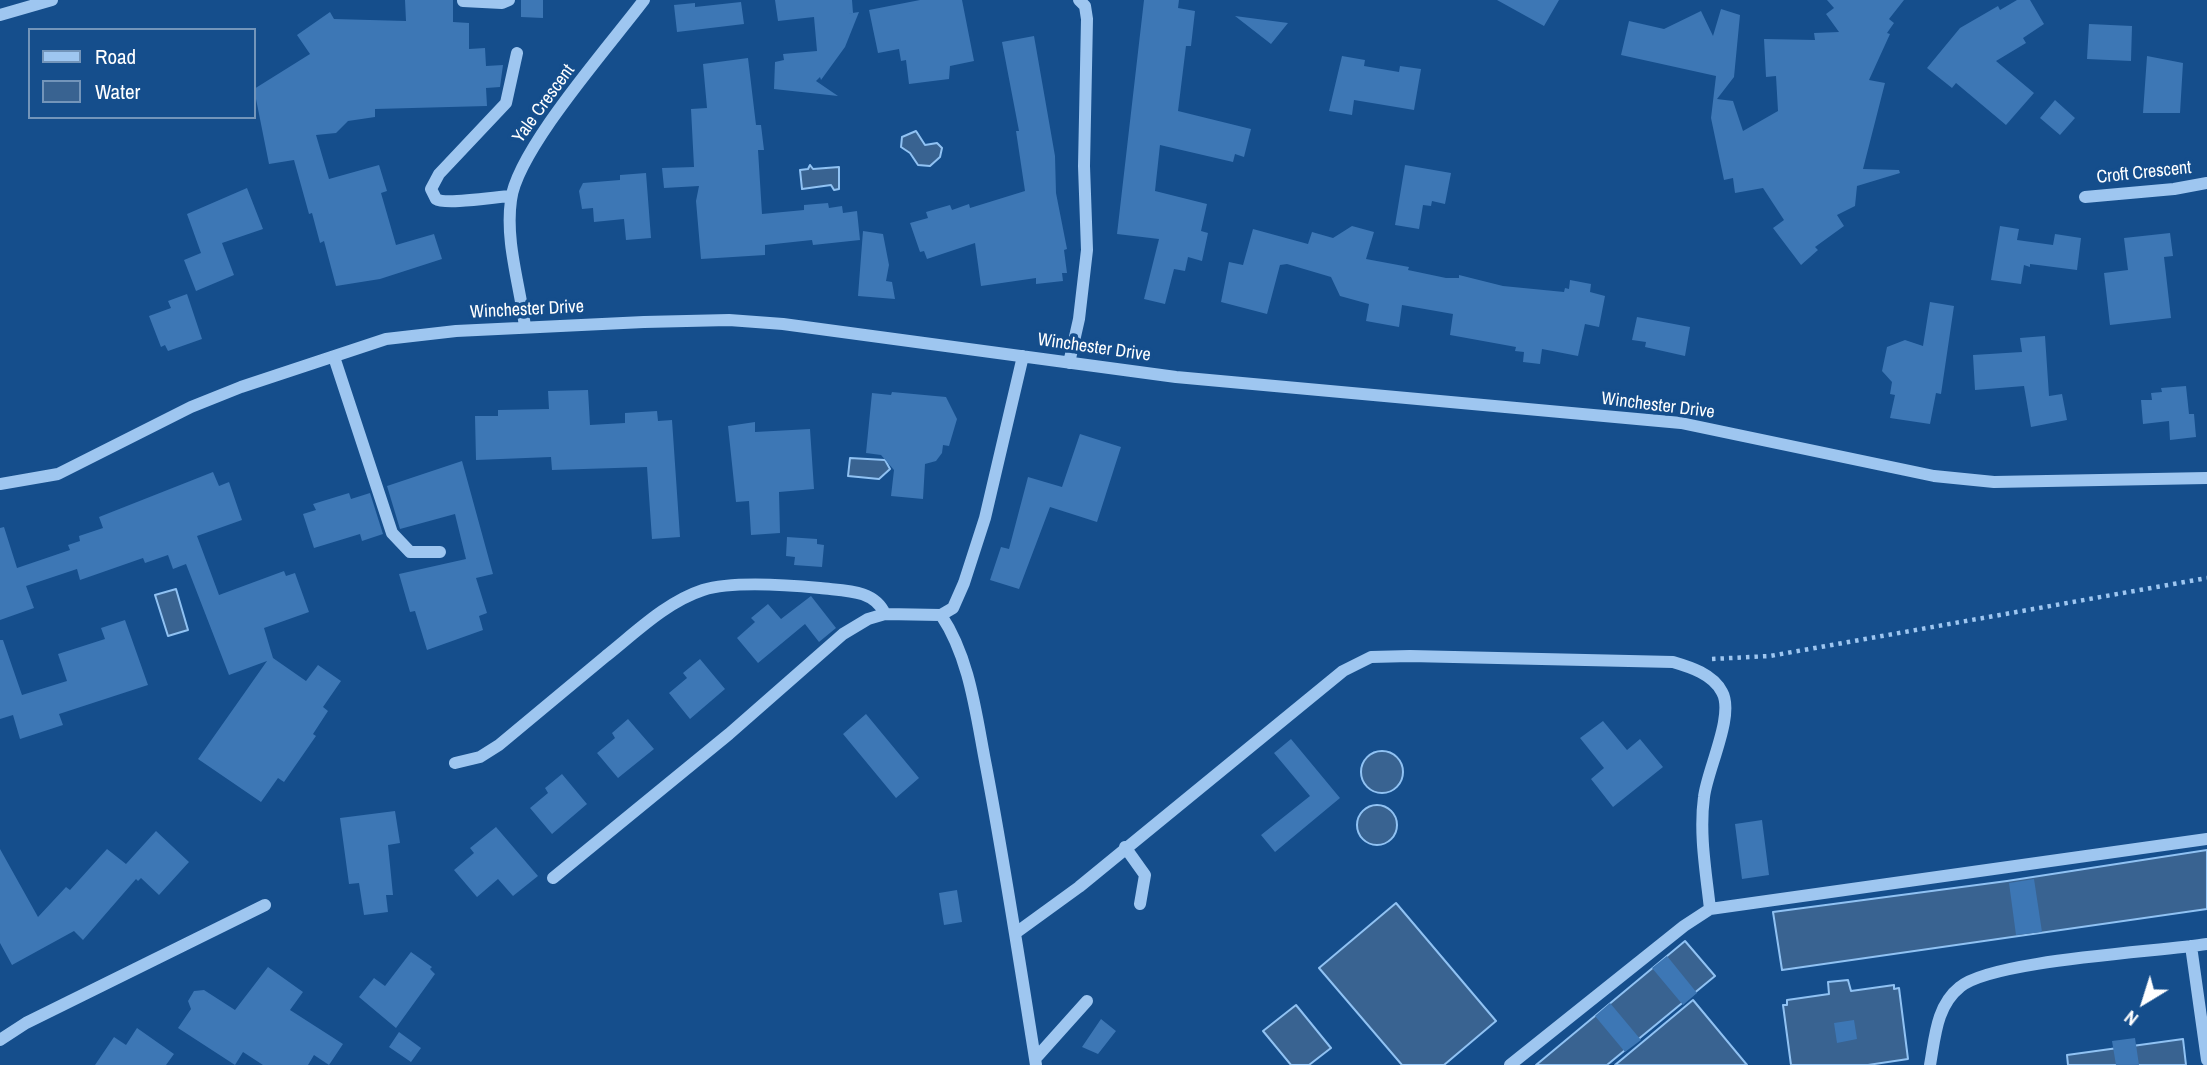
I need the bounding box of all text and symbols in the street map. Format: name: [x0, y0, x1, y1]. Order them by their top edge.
legend: [28, 28, 256, 119]
text: Road: [95, 42, 136, 71]
street label: Yale Crescent: [508, 61, 580, 147]
text: Water: [95, 77, 140, 106]
street label: Croft Crescent: [2096, 157, 2192, 189]
street label: Winchester Drive: [470, 296, 584, 324]
street label: Winchester Drive: [1036, 329, 1152, 367]
street label: Winchester Drive: [1600, 388, 1716, 424]
north arrow: [2109, 967, 2179, 1037]
text: N: [2119, 1005, 2144, 1032]

